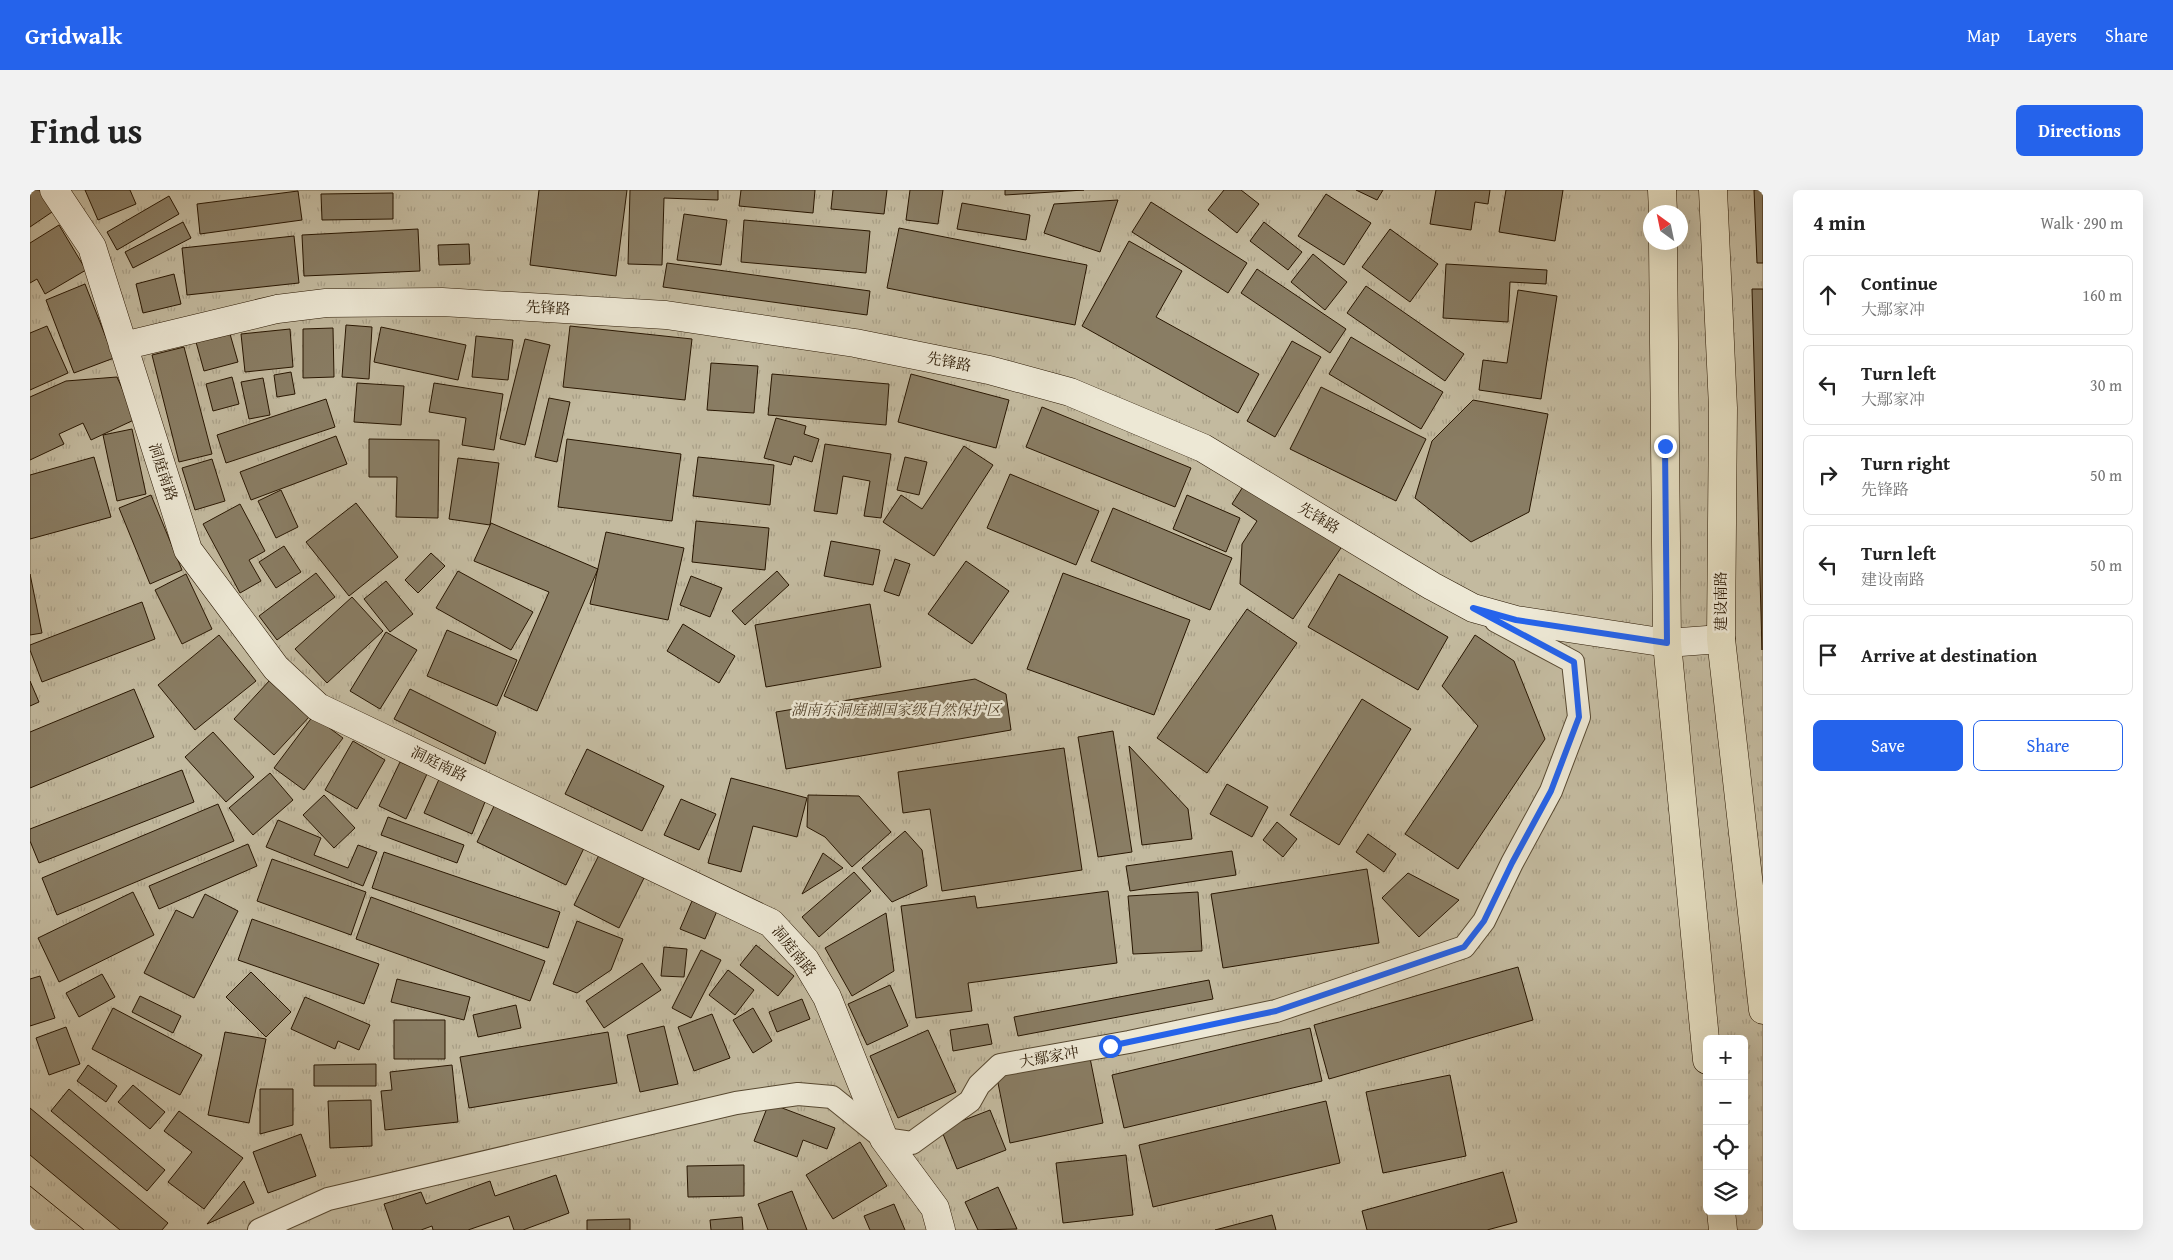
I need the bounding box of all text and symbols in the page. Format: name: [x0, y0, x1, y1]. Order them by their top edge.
text: Gridwalk: [25, 18, 122, 53]
text: Map: [1967, 22, 2000, 49]
text: Layers: [2028, 22, 2077, 49]
text: Share: [2105, 22, 2148, 49]
text: Find us: [30, 105, 143, 156]
button: Directions: [2016, 105, 2143, 156]
north arrow: [1643, 205, 1688, 250]
text: 4 min: [1813, 207, 1865, 238]
text: Walk · 290 m: [2040, 211, 2123, 235]
text: Continue: [1861, 269, 1938, 297]
icon: ahead: [1814, 281, 1842, 309]
text: 160 m: [2082, 283, 2122, 307]
street label: 先锋路: [525, 296, 571, 319]
text: 大鄢家冲: [1861, 297, 1925, 321]
street label: 先锋路: [925, 347, 973, 376]
text: Turn left: [1861, 359, 1936, 387]
icon: left: [1814, 371, 1842, 399]
text: 30 m: [2090, 373, 2122, 397]
text: 大鄢家冲: [1861, 387, 1925, 411]
route end: [1654, 435, 1677, 458]
street label: 洞庭南路: [144, 440, 183, 504]
text: Turn right: [1861, 449, 1950, 477]
icon: right: [1814, 461, 1842, 489]
text: 50 m: [2090, 463, 2122, 487]
text: 先锋路: [1861, 477, 1909, 501]
street label: 先锋路: [1295, 497, 1344, 538]
text: Turn left: [1861, 539, 1936, 567]
icon: left: [1814, 551, 1842, 579]
text: 50 m: [2090, 553, 2122, 577]
text: 建设南路: [1861, 567, 1925, 591]
street label: 建设南路: [1710, 571, 1731, 631]
icon: arrive: [1814, 641, 1842, 669]
text: Arrive at destination: [1861, 641, 2037, 669]
park label: 湖南东洞庭湖国家级自然保护区: [791, 699, 1003, 720]
button: Save: [1813, 720, 1963, 771]
button: Share: [1973, 720, 2123, 771]
street label: 洞庭南路: [408, 741, 471, 786]
street label: 洞庭南路: [767, 921, 821, 981]
route start: [1099, 1035, 1122, 1058]
map controls: [1703, 1035, 1748, 1215]
button: +: [1703, 1035, 1748, 1080]
street label: 大鄢家冲: [1018, 1041, 1080, 1072]
button: −: [1703, 1080, 1748, 1125]
button: locate: [1703, 1125, 1748, 1170]
button: layers: [1703, 1170, 1748, 1215]

